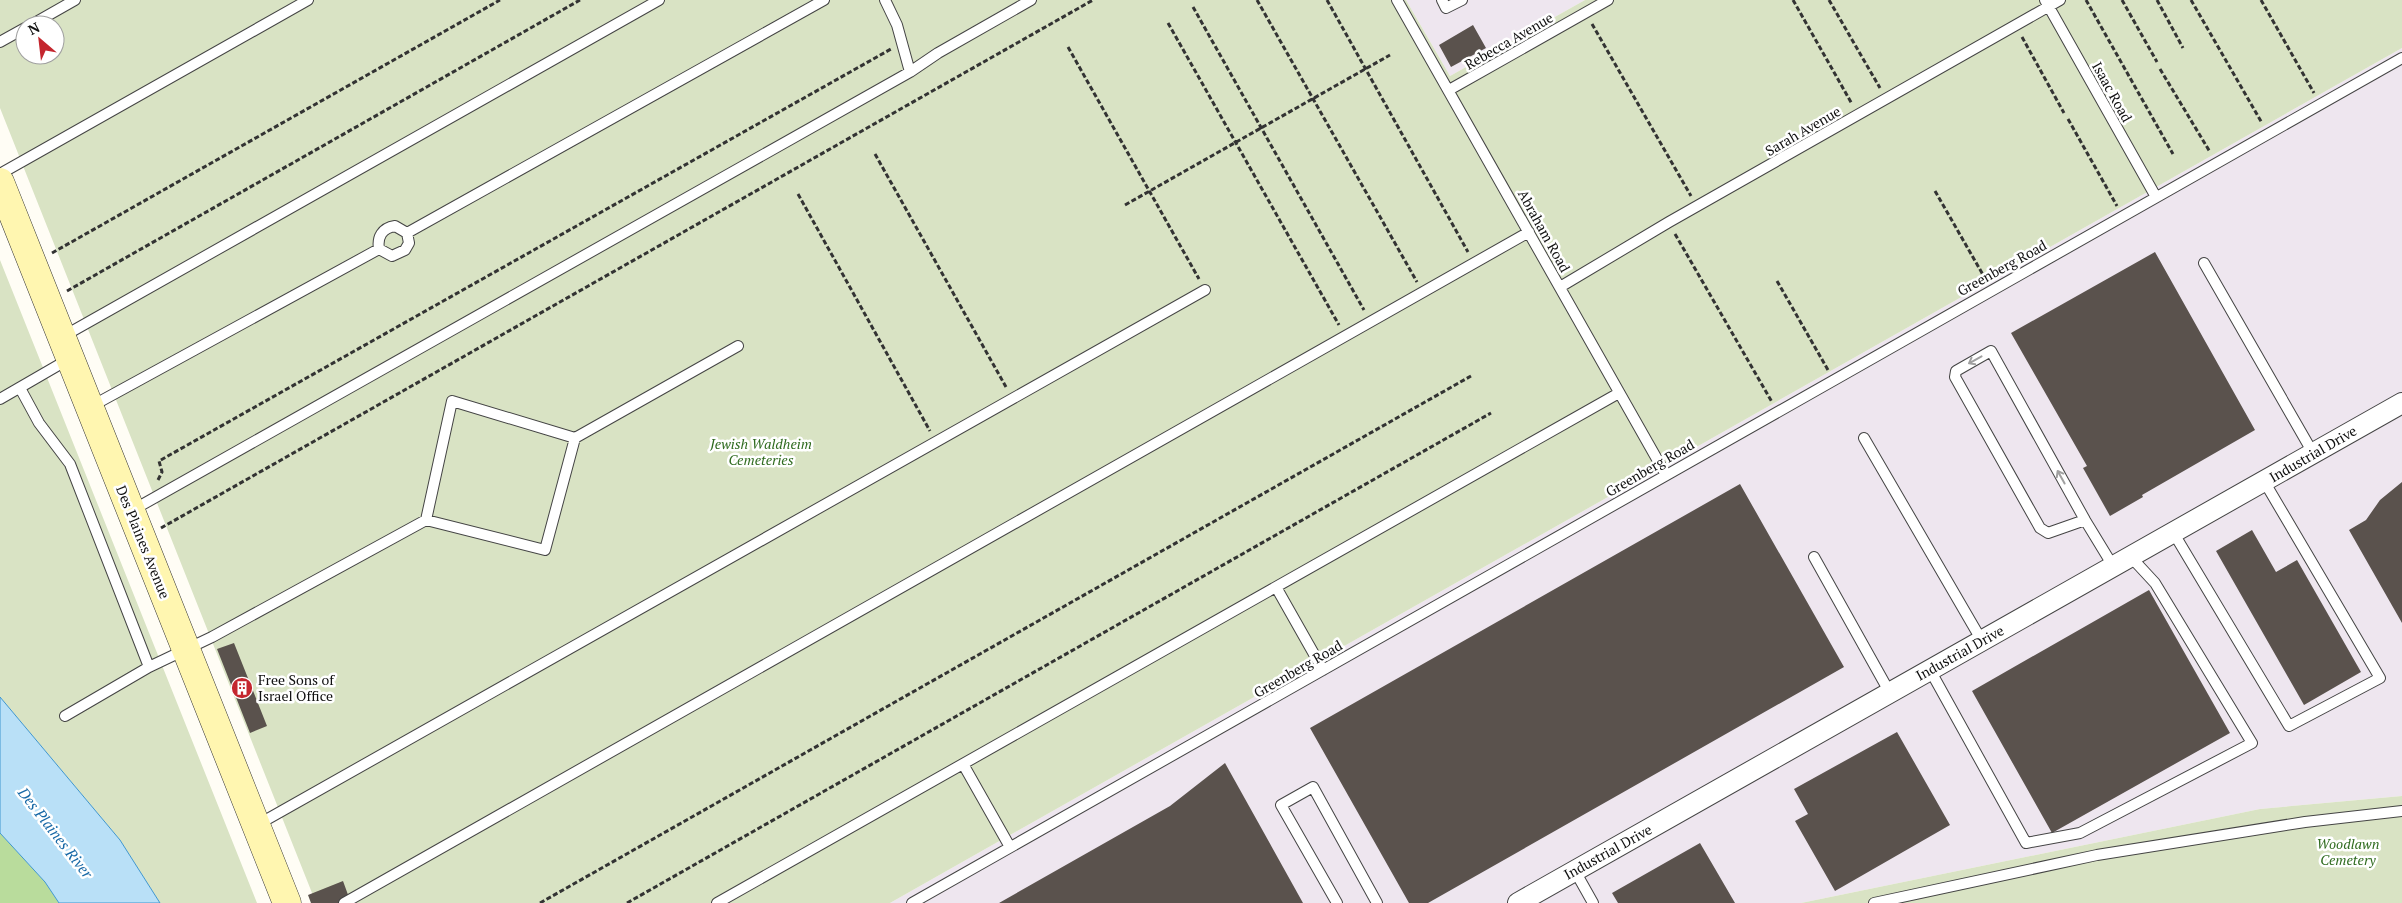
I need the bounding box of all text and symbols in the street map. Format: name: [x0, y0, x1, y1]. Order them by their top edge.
street label: Rebecca Avenue: [1461, 8, 1556, 74]
north arrow: [15, 15, 65, 65]
text: N: [25, 17, 43, 39]
street label: Isaac Road: [2088, 58, 2137, 126]
street label: Sarah Avenue: [1762, 101, 1844, 160]
street label: Abraham Road: [1514, 186, 1575, 276]
street label: Greenberg Road: [1954, 235, 2050, 300]
one-way arrow: [1967, 355, 1982, 365]
street label: Industrial Drive: [2266, 421, 2360, 486]
park label: Jewish Waldheim Cemeteries: [709, 434, 812, 469]
street label: Greenberg Road: [1602, 434, 1698, 501]
one-way arrow: [2056, 470, 2065, 485]
street label: Des Plaines Avenue: [112, 482, 175, 601]
street label: Industrial Drive: [1912, 621, 2007, 685]
street label: Greenberg Road: [1250, 635, 1346, 702]
place label: Free Sons of Israel Office: [258, 670, 335, 705]
building icon: Free Sons of Israel Office: [230, 676, 254, 700]
water label: Des Plaines River: [13, 782, 98, 883]
street label: Industrial Drive: [1560, 820, 1655, 884]
park label: Woodlawn Cemetery: [2317, 834, 2379, 869]

